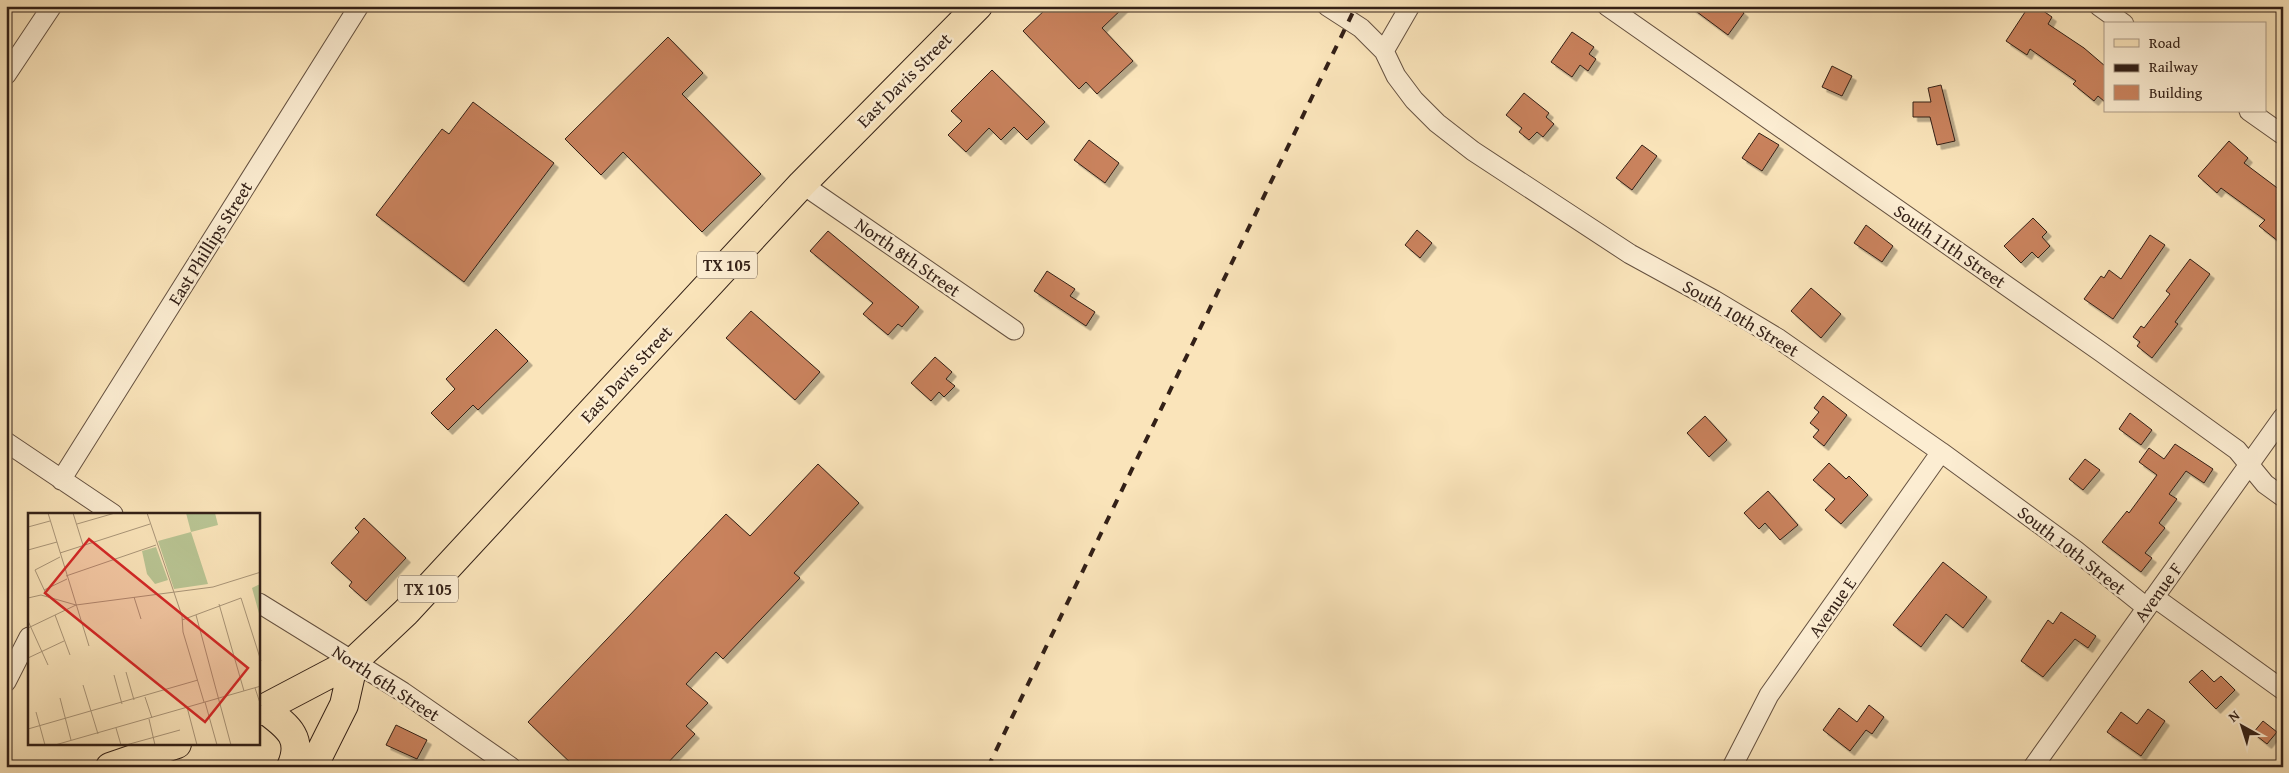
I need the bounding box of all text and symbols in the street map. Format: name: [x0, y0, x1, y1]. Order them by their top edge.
legend: [2104, 22, 2266, 112]
street label: East Davis Street: [850, 26, 958, 134]
text: Road: [2149, 32, 2180, 53]
text: Railway: [2149, 56, 2199, 77]
text: Building: [2149, 82, 2203, 103]
street label: East Phillips Street: [161, 175, 259, 310]
street label: South 11th Street: [1888, 197, 2012, 295]
street label: North 8th Street: [850, 211, 967, 304]
road number: TX 105: [697, 252, 757, 278]
street label: South 10th Street: [1678, 273, 1805, 364]
street label: East Davis Street: [574, 319, 679, 429]
street label: South 10th Street: [2012, 499, 2133, 601]
inset map: [28, 513, 260, 746]
street label: Avenue F: [2127, 556, 2189, 627]
street label: Avenue E: [1801, 571, 1863, 643]
road number: TX 105: [398, 576, 458, 602]
street label: North 6th Street: [327, 638, 446, 728]
north arrow: [2216, 700, 2266, 750]
text: N: [2224, 705, 2244, 727]

